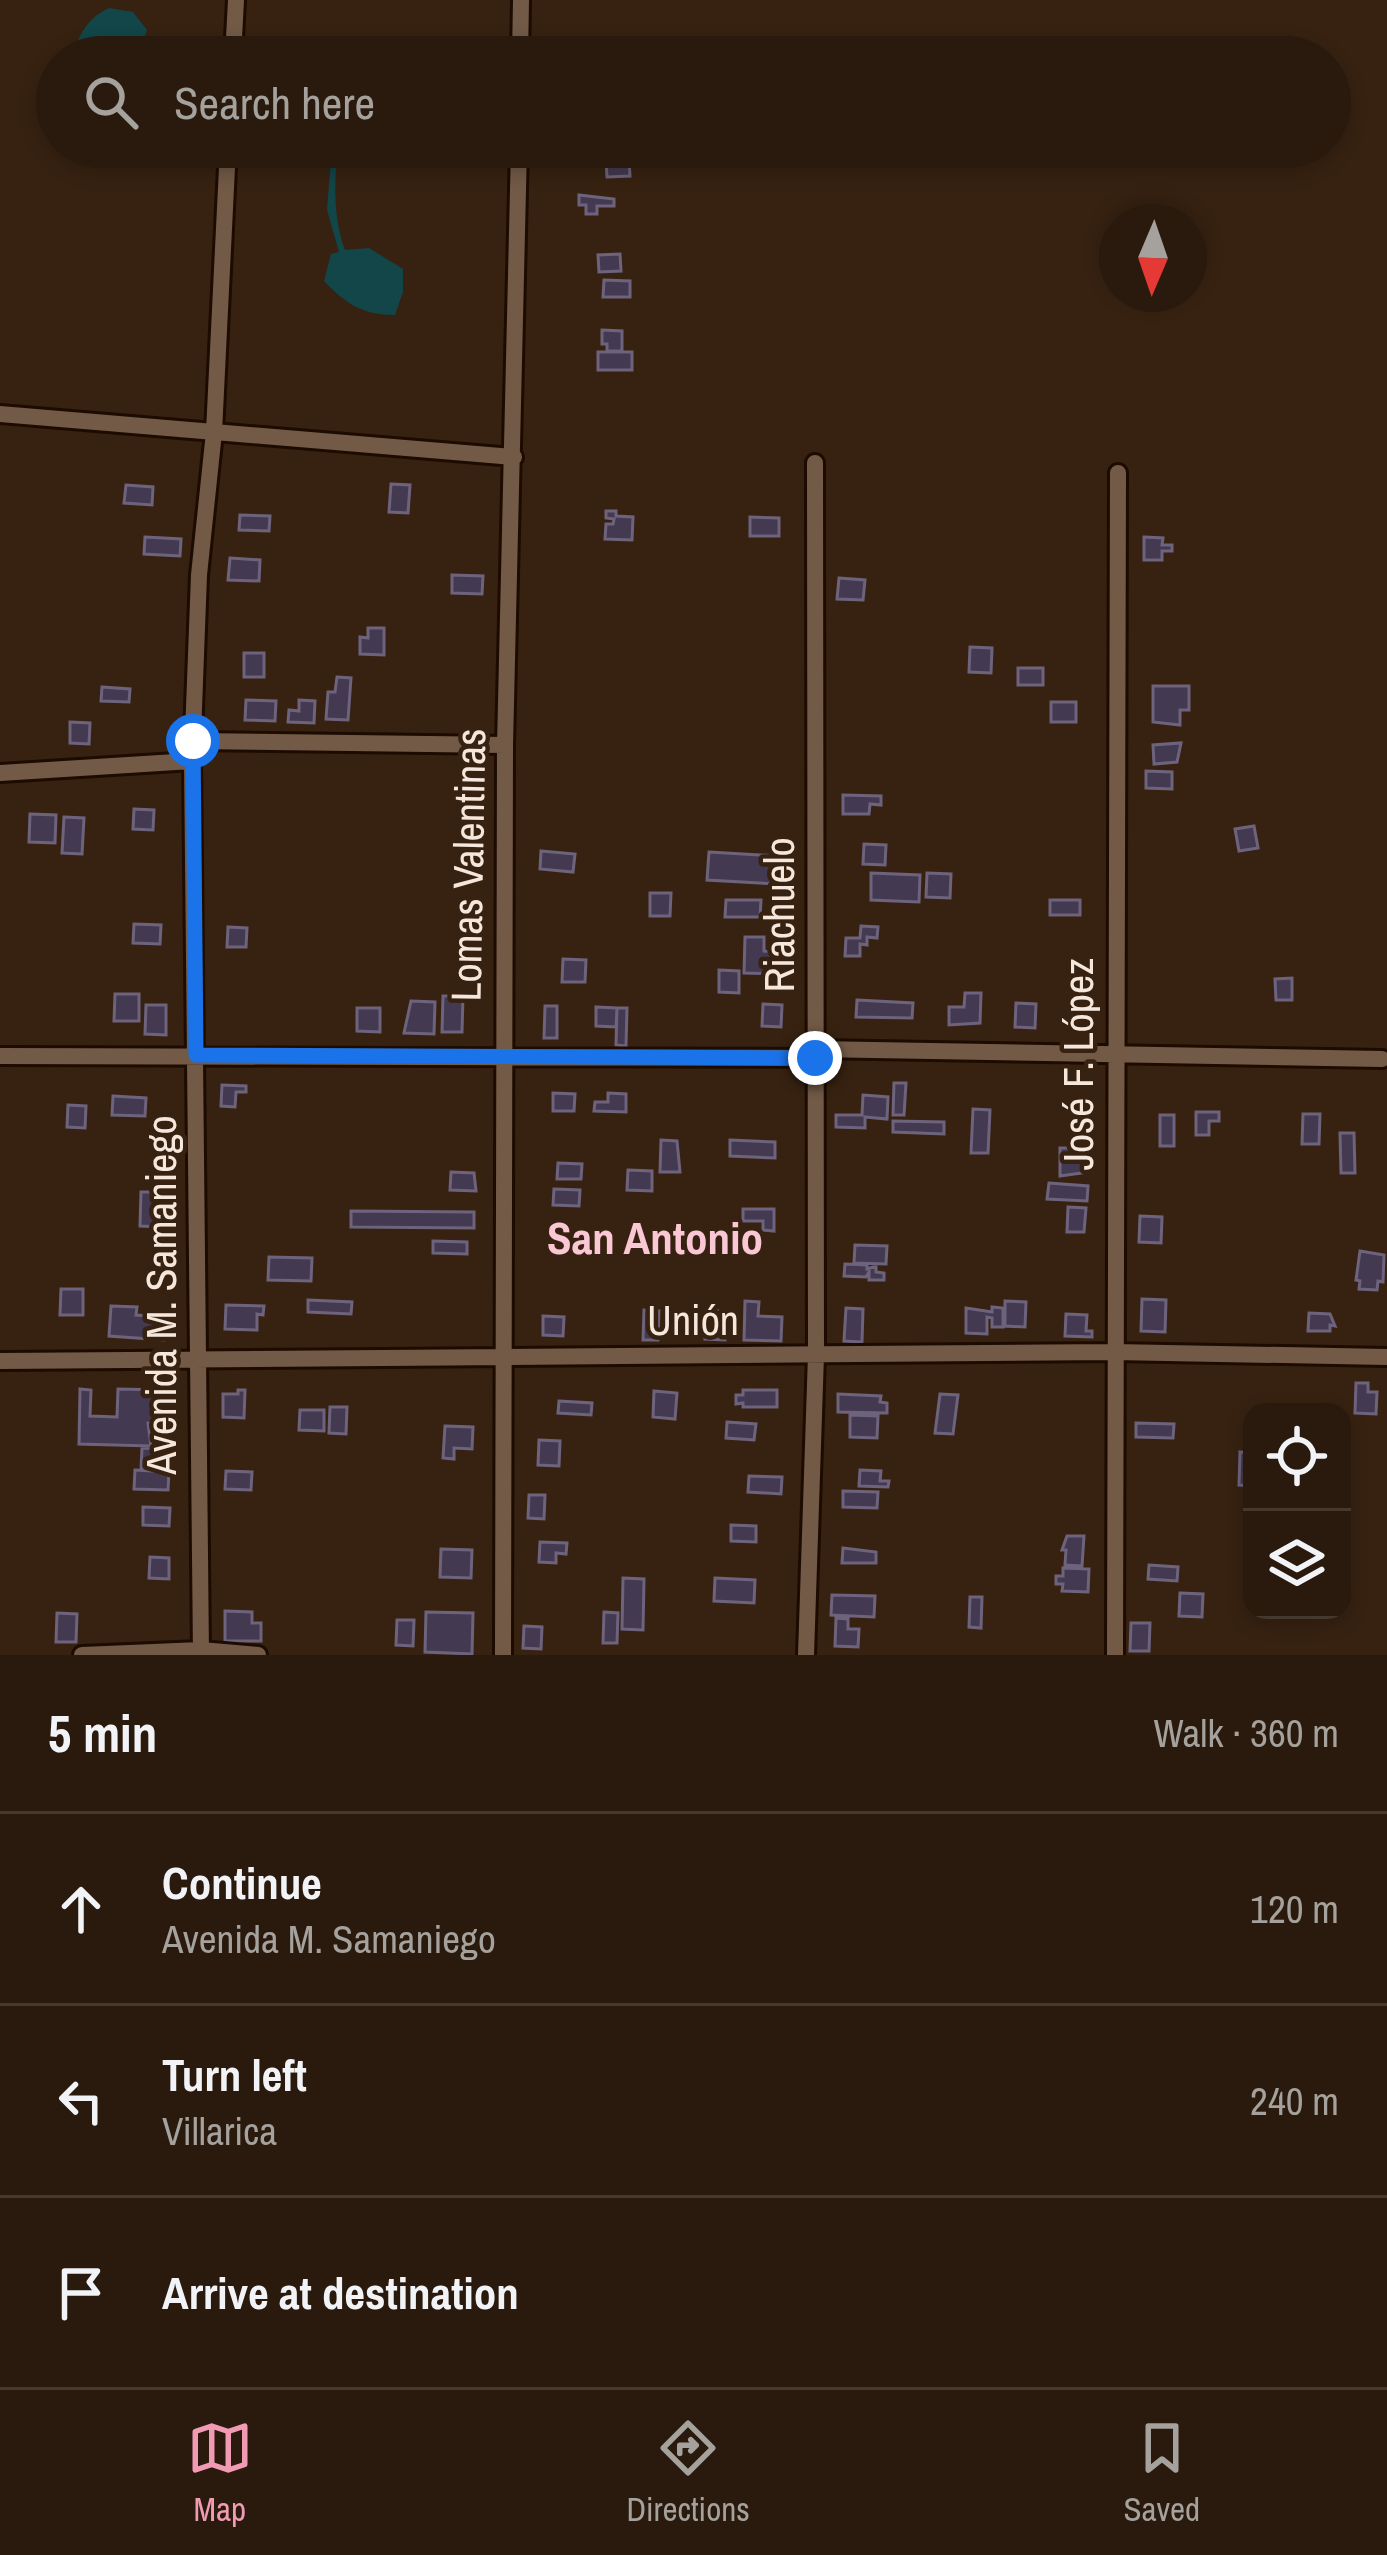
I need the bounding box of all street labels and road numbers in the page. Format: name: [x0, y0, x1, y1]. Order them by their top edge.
street label: Lomas Valentinas: [438, 728, 498, 1002]
street label: Riachuelo: [751, 837, 807, 993]
street label: José F. López: [1050, 958, 1106, 1170]
street label: Avenida M. Samaniego: [133, 1115, 189, 1476]
street label: Unión: [647, 1292, 739, 1348]

